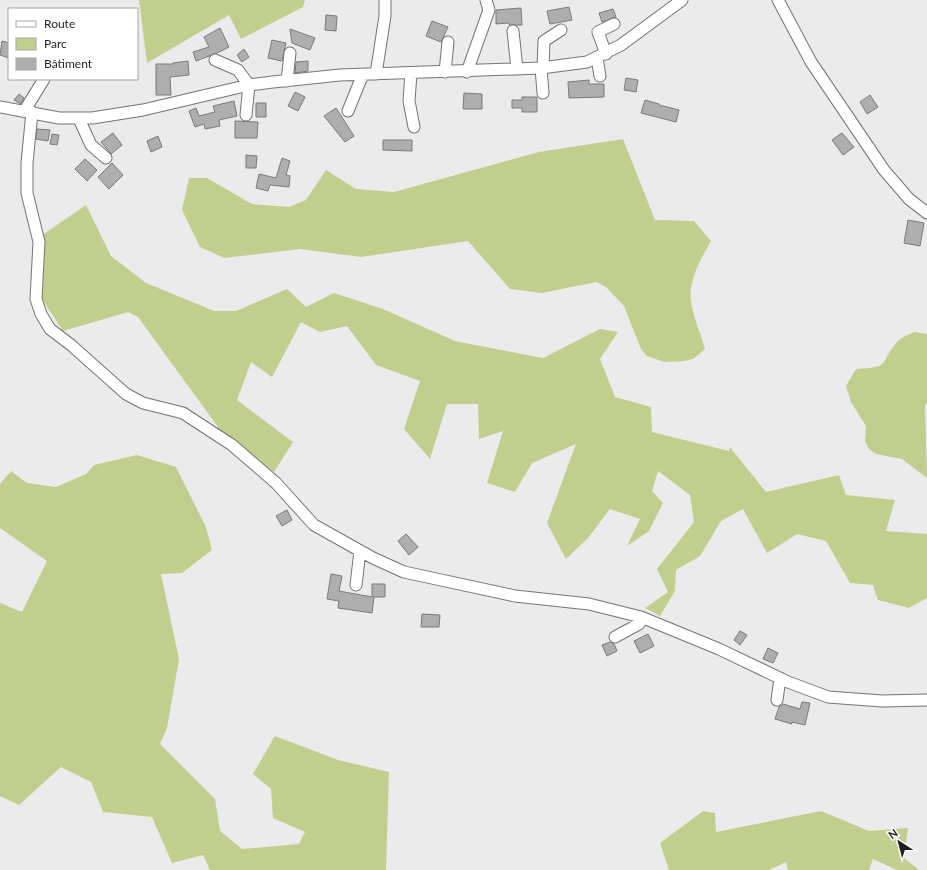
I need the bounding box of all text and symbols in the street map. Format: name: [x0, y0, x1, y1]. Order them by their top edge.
legend: [8, 8, 138, 80]
text: Route: [44, 16, 75, 31]
text: Parc: [44, 36, 67, 51]
text: Bâtiment: [44, 56, 93, 71]
north arrow: [879, 822, 919, 862]
text: N: [886, 826, 900, 841]

